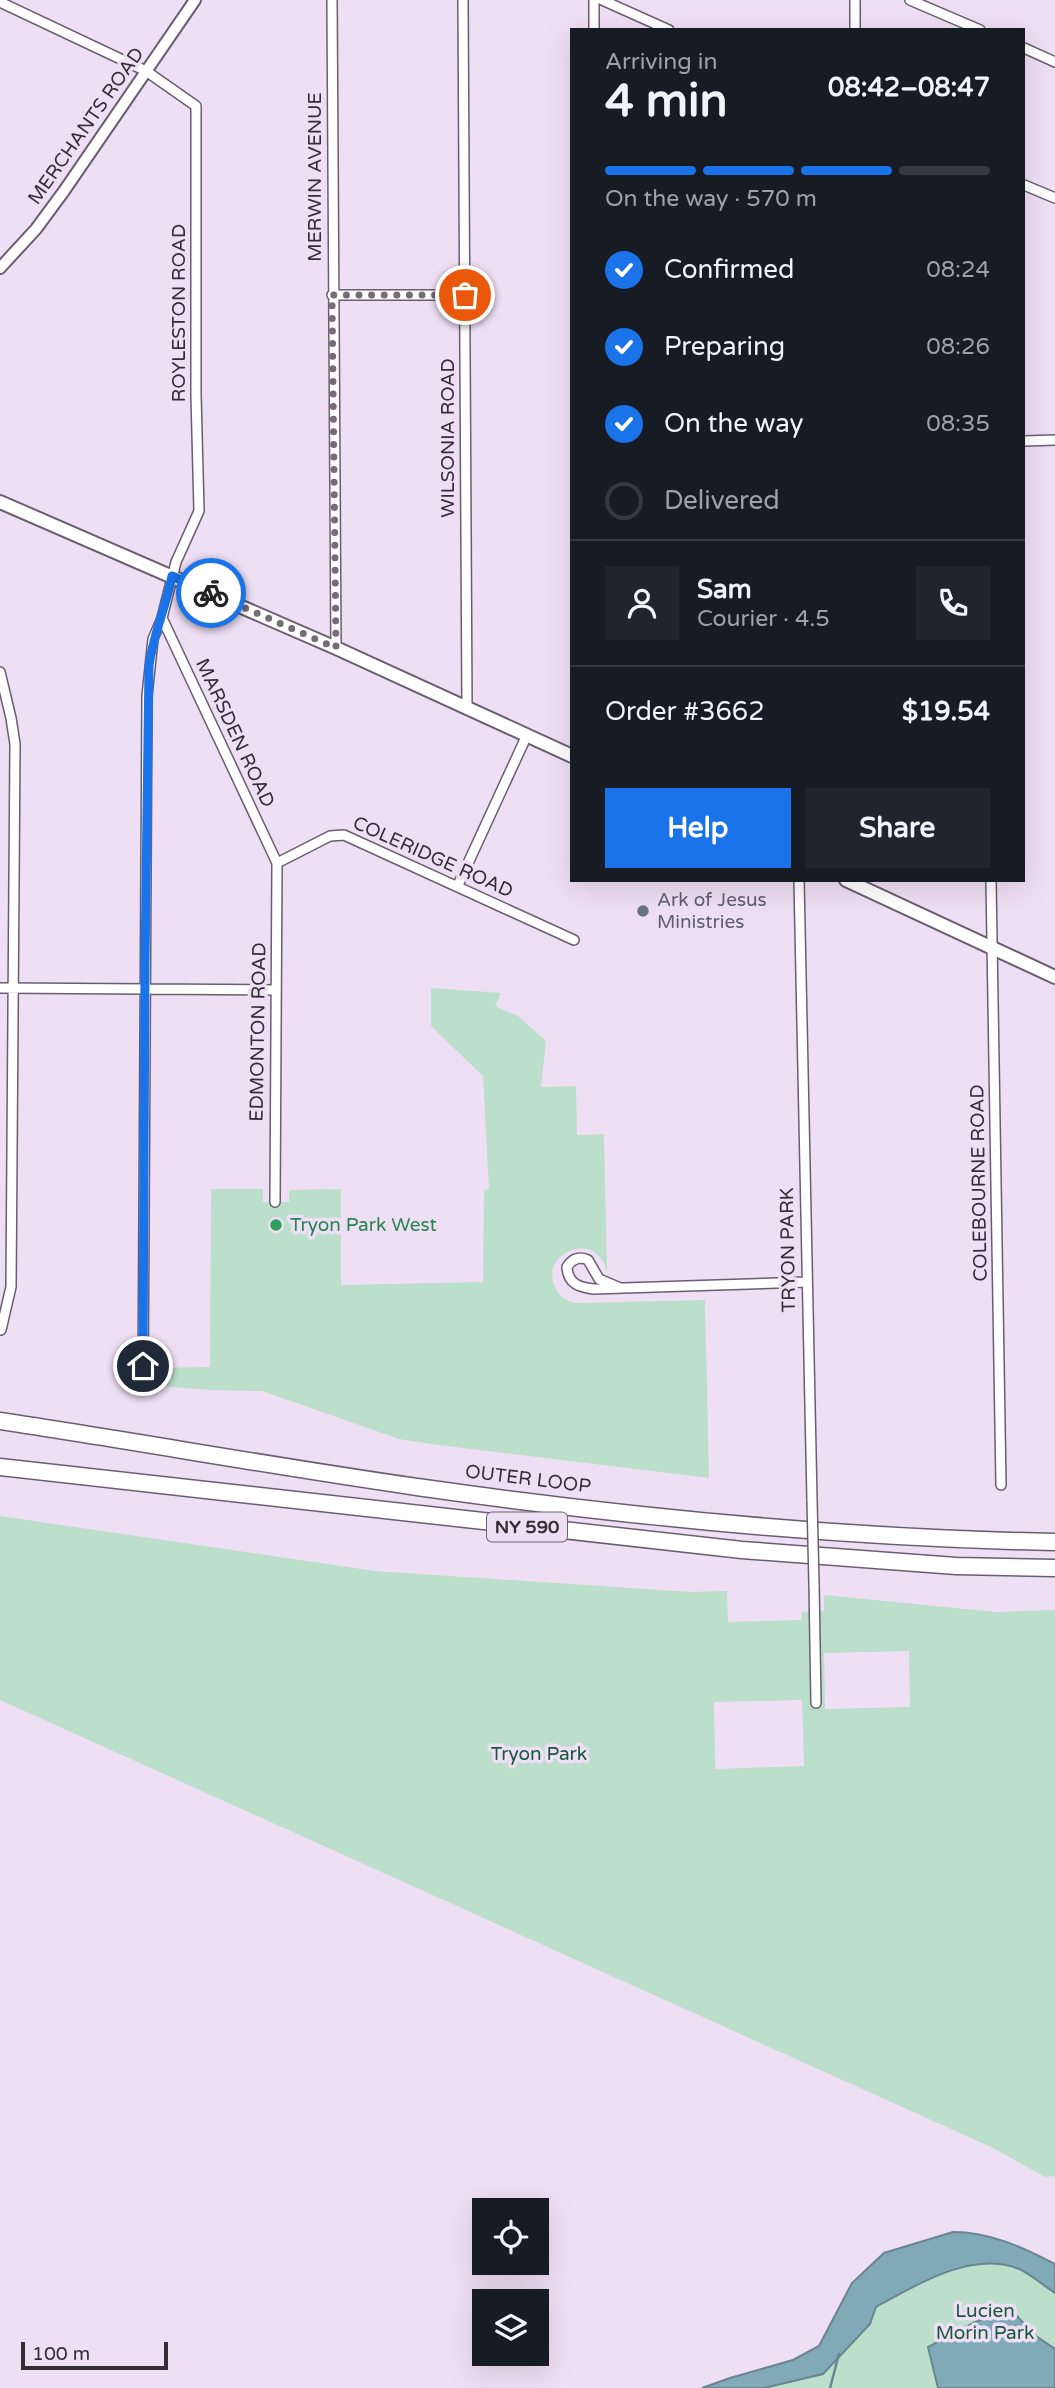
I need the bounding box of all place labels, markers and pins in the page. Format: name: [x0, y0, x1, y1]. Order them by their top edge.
pin: [435, 265, 495, 325]
place label: Ark of Jesus Ministries: [657, 889, 767, 933]
marker: Ark of Jesus Ministries: [635, 903, 651, 919]
place label: Tryon Park West: [290, 1214, 437, 1236]
marker: Tryon Park West: [268, 1217, 284, 1233]
pin: [113, 1336, 173, 1396]

